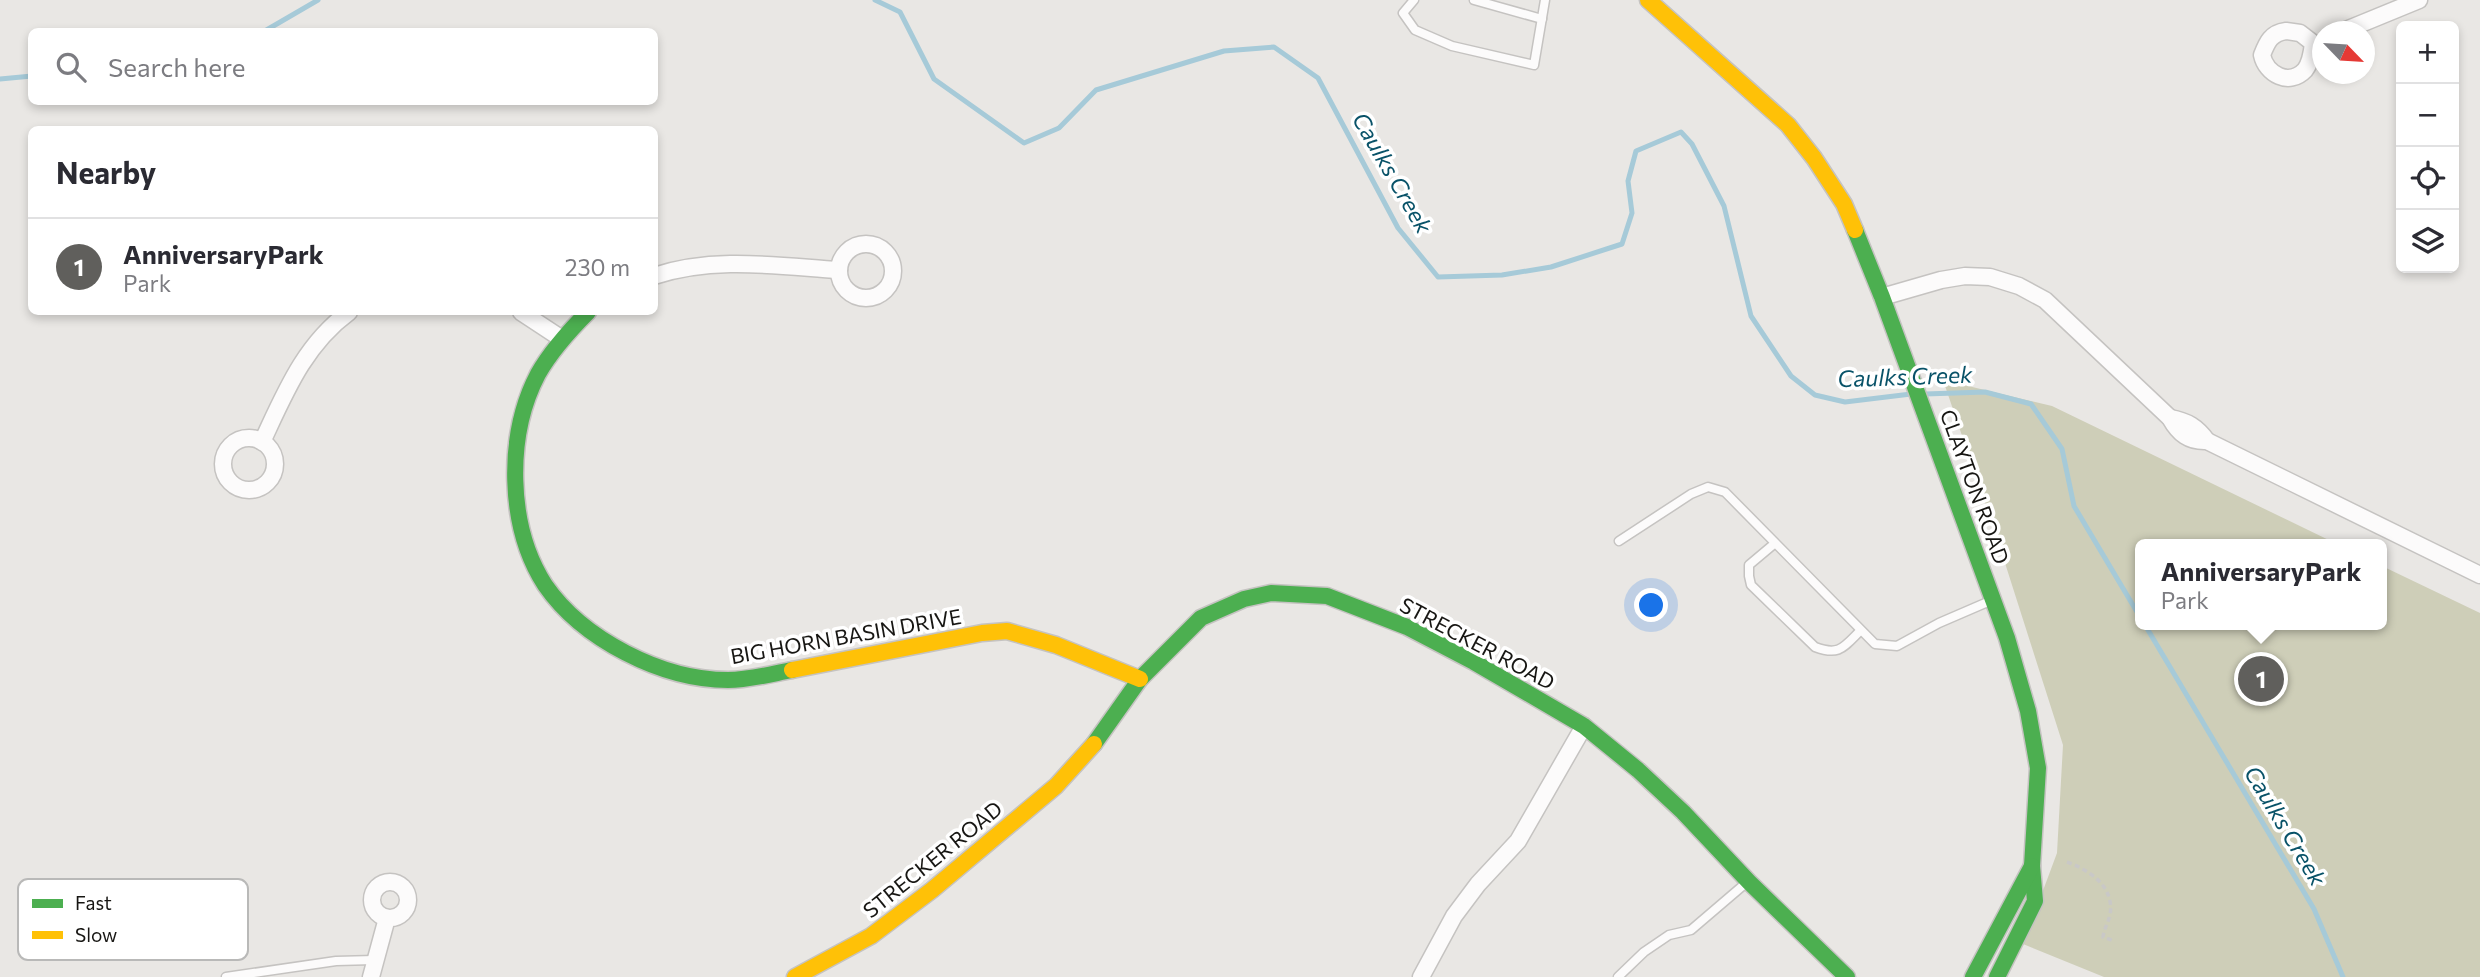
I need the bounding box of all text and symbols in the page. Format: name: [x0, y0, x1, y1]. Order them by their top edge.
north arrow: [2312, 21, 2375, 84]
map controls: [2396, 21, 2459, 273]
button: +: [2396, 21, 2459, 84]
search box: [28, 28, 658, 105]
icon: search: [52, 48, 90, 86]
text: Search here: [108, 51, 246, 82]
button: −: [2396, 84, 2459, 147]
water label: Caulks Creek: [1347, 107, 1439, 238]
button: locate: [2396, 147, 2459, 210]
text: Nearby: [56, 153, 156, 190]
button: layers: [2396, 210, 2459, 273]
text: AnniversaryPark: [123, 238, 324, 269]
text: 1: [74, 253, 84, 281]
text: 230 m: [565, 253, 630, 281]
text: Park: [123, 269, 171, 297]
water label: Caulks Creek: [1837, 360, 1973, 392]
street label: CLAYTON ROAD: [1936, 406, 2015, 567]
popup: [2135, 539, 2387, 630]
text: AnniversaryPark: [2161, 555, 2361, 586]
text: Park: [2161, 586, 2209, 614]
your location: [1634, 588, 1668, 622]
street label: STRECKER ROAD: [1396, 591, 1559, 694]
street label: BIG HORN BASIN DRIVE: [728, 603, 963, 668]
pin: 1: [2238, 653, 2284, 705]
water label: Caulks Creek: [2239, 760, 2333, 891]
street label: STRECKER ROAD: [858, 795, 1006, 922]
legend: [18, 879, 248, 960]
text: Fast: [75, 891, 112, 914]
text: Slow: [75, 923, 117, 946]

